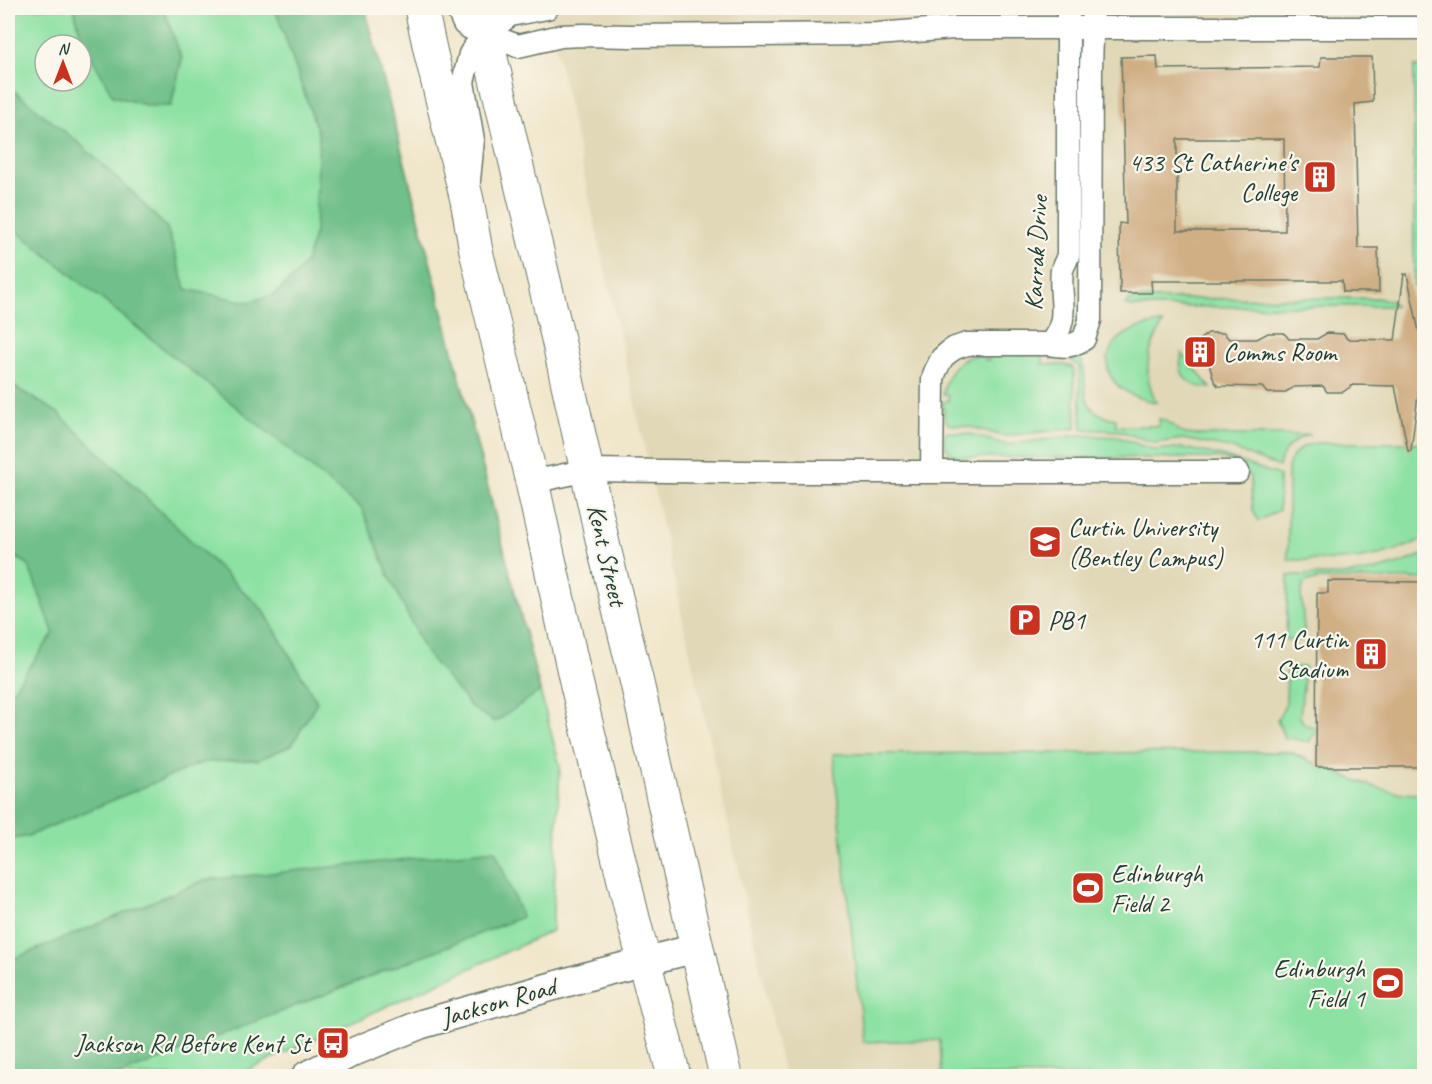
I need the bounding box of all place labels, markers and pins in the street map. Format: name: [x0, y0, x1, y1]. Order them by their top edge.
place label: 433 St Catherine's College: [1129, 146, 1299, 209]
building icon: 433 St Catherine's College: [1302, 159, 1338, 195]
building icon: Comms Room: [1182, 334, 1218, 370]
place label: Comms Room: [1223, 336, 1338, 369]
place label: Curtin University (Bentley Campus): [1068, 511, 1224, 574]
school or university icon: Curtin University (Bentley Campus): [1027, 524, 1063, 560]
parking icon: PB1: [1007, 602, 1043, 638]
place label: PB1: [1048, 604, 1086, 637]
place label: 111 Curtin Stadium: [1250, 623, 1349, 686]
building icon: 111 Curtin Stadium: [1353, 636, 1389, 672]
place label: Edinburgh Field 2: [1111, 857, 1204, 920]
sports icon: Edinburgh Field 2: [1070, 870, 1106, 906]
place label: Edinburgh Field 1: [1273, 952, 1366, 1015]
sports icon: Edinburgh Field 1: [1370, 965, 1406, 1001]
bus stop icon: Jackson Rd Before Kent St: [315, 1025, 351, 1061]
place label: Jackson Rd Before Kent St: [73, 1027, 312, 1060]

